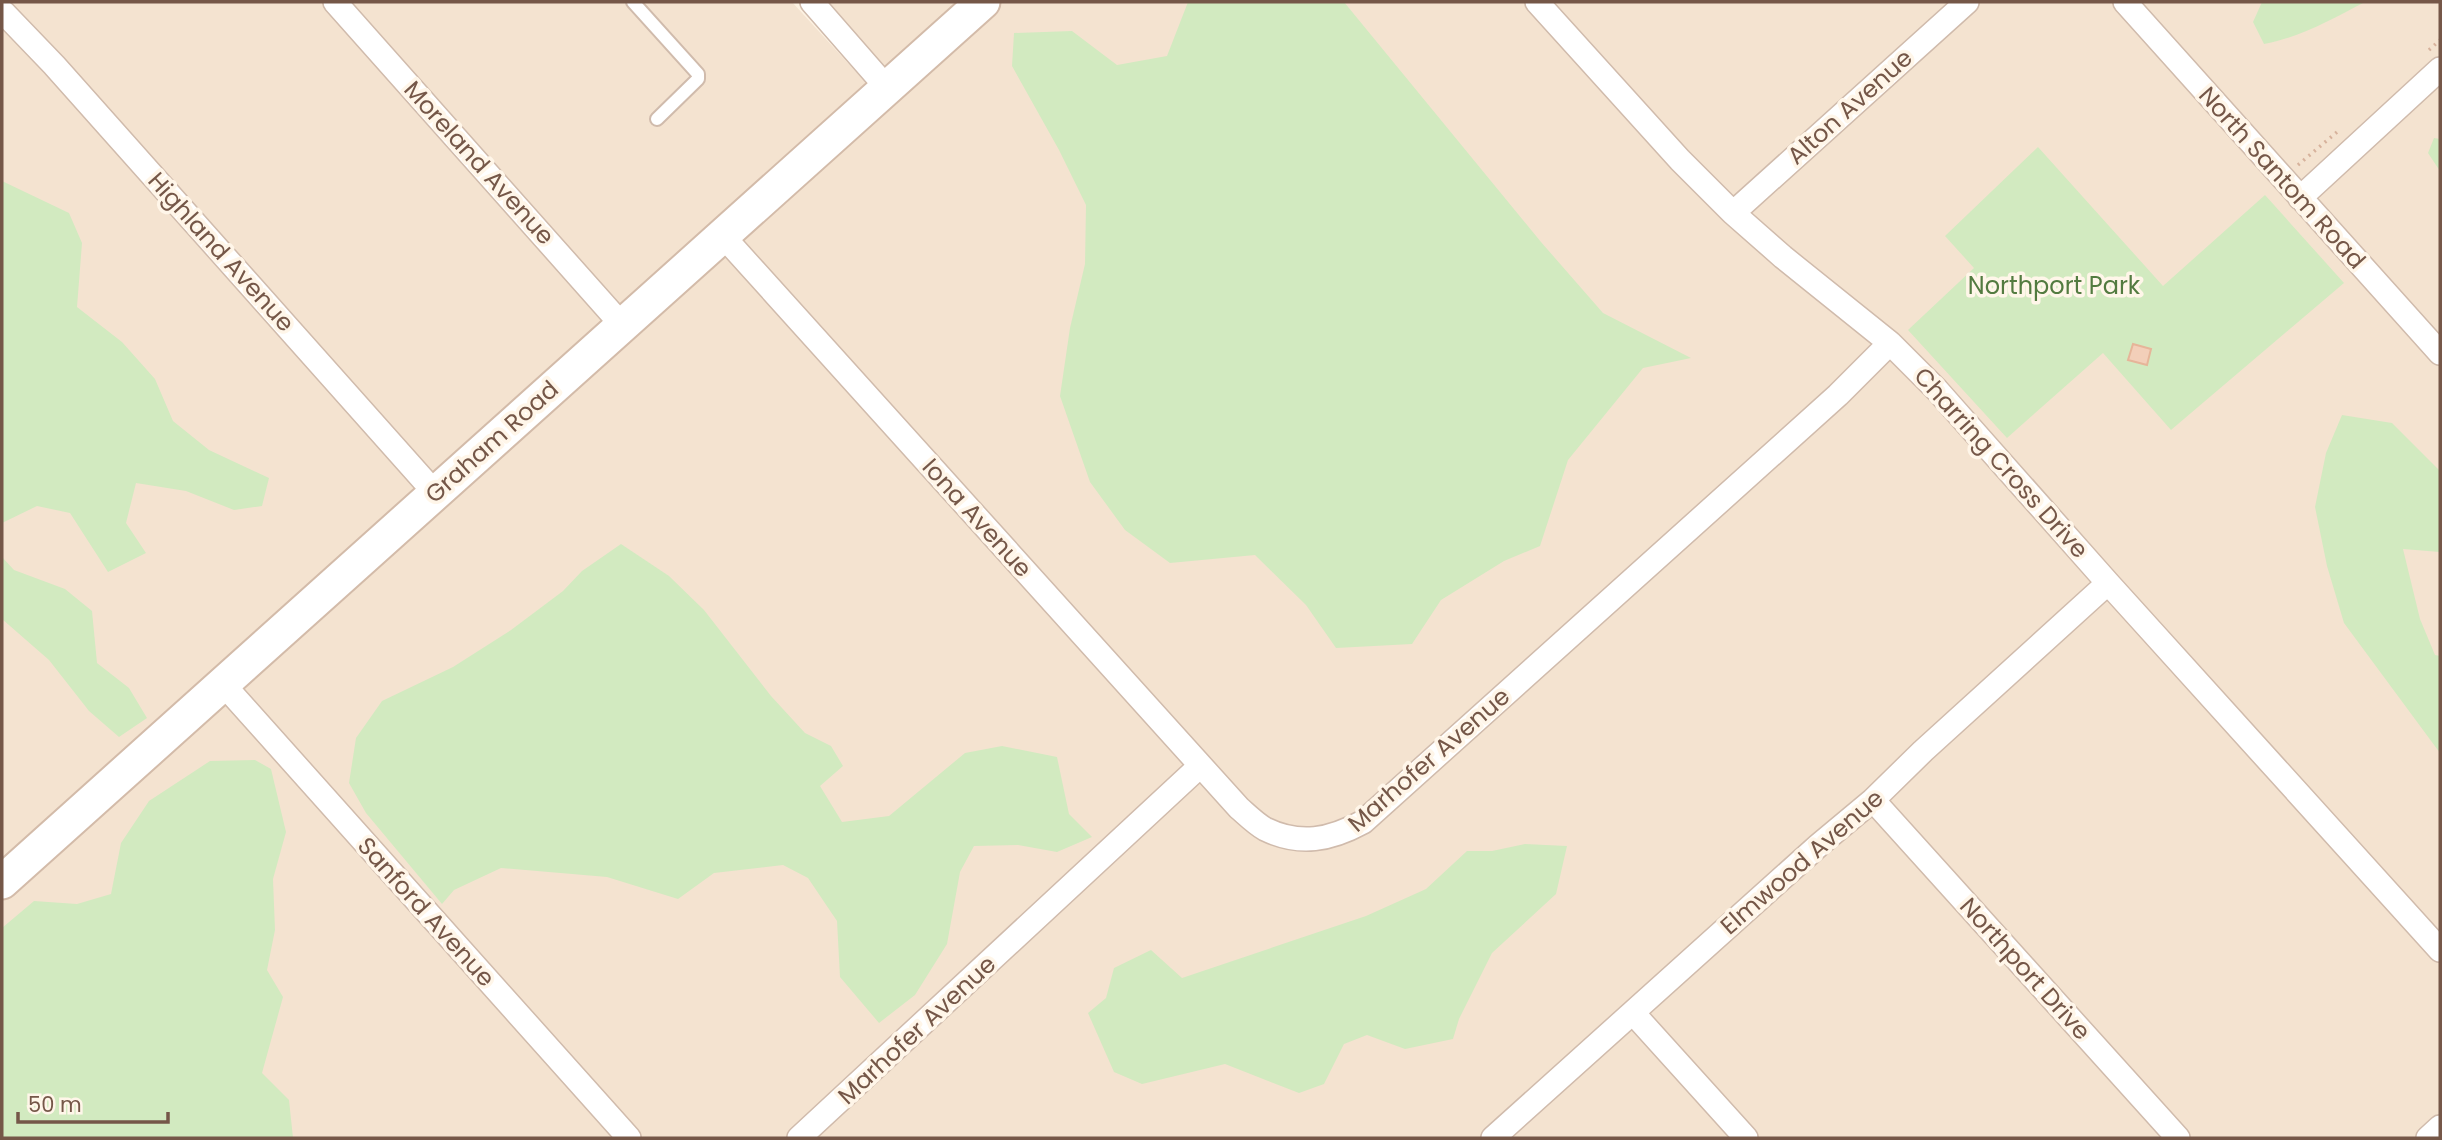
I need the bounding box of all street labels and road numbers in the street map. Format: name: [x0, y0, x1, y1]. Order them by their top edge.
street label: Alton Avenue: [1780, 41, 1919, 172]
street label: Moreland Avenue: [397, 74, 562, 252]
street label: North Santom Road: [2191, 79, 2373, 276]
street label: Highland Avenue: [141, 165, 302, 339]
street label: Charring Cross Drive: [1907, 360, 2096, 565]
street label: Graham Road: [418, 373, 565, 510]
street label: Iona Avenue: [915, 451, 1040, 584]
street label: Marhofer Avenue: [1341, 680, 1517, 839]
street label: Elmwood Avenue: [1713, 782, 1890, 942]
street label: Sanford Avenue: [350, 830, 502, 994]
street label: Northport Drive: [1953, 890, 2098, 1047]
street label: Marhofer Avenue: [831, 948, 1003, 1112]

